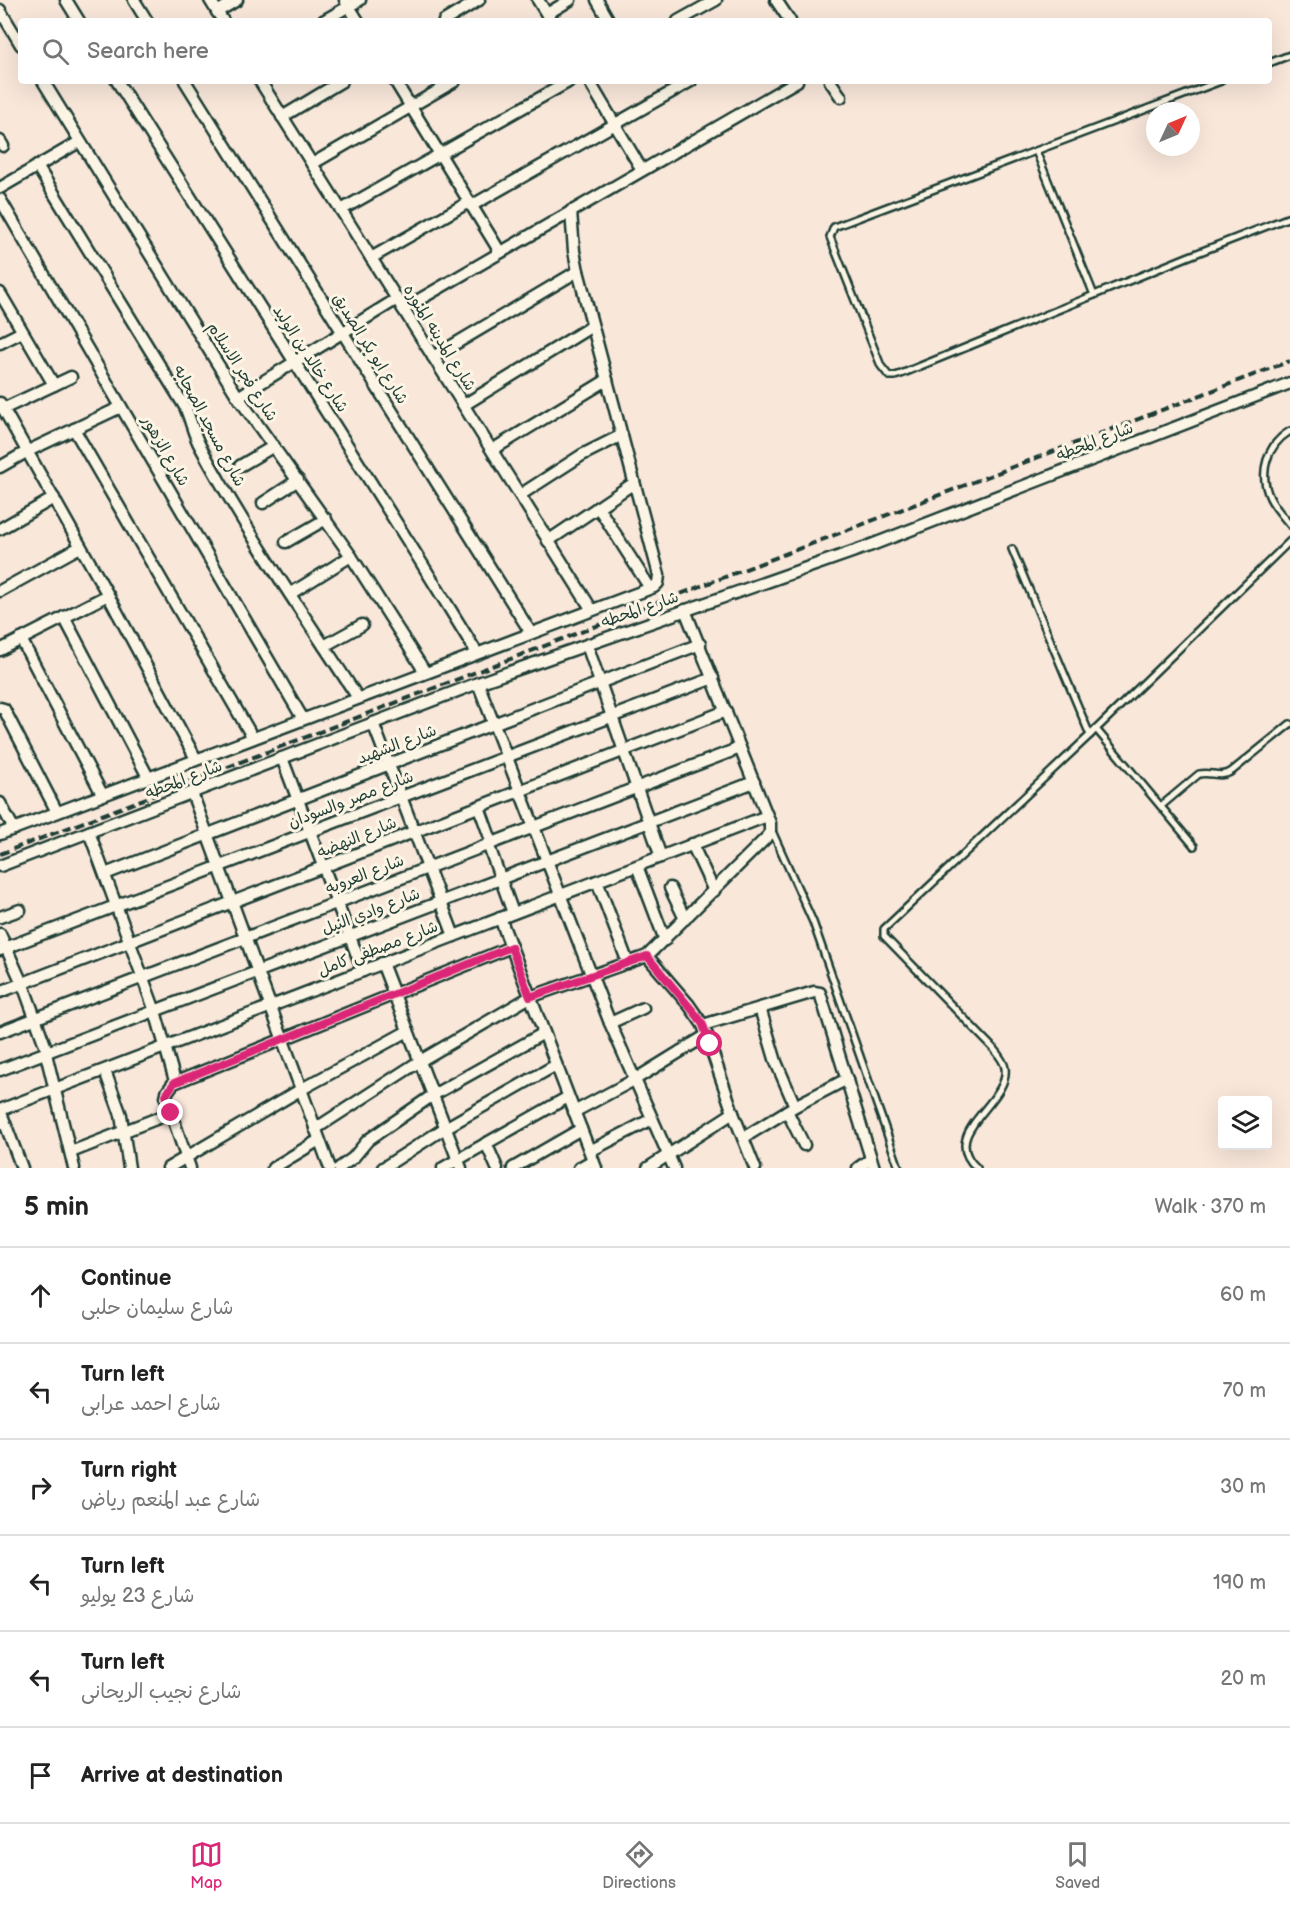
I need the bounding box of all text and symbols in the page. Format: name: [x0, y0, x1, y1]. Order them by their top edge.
search box: [18, 18, 1272, 84]
icon: search: [39, 35, 72, 68]
text: Search here: [87, 38, 209, 65]
north arrow: [1146, 102, 1200, 156]
street label: شارع المدينه المنوره: [398, 281, 479, 395]
street label: شارع ابو بكر الصديق: [327, 290, 412, 408]
street label: شارع خالد بن الوليد: [268, 302, 352, 417]
street label: شارع فجر الاسلام: [201, 319, 281, 426]
street label: شارع مسجد الصحابه: [168, 362, 249, 490]
street label: شارع الزهور: [136, 411, 193, 490]
street label: شارع المحطه: [1054, 419, 1137, 466]
street label: شارع المحطه: [599, 588, 682, 633]
street label: شارع الشهيد: [355, 721, 440, 770]
street label: شارع المحطه: [143, 757, 226, 804]
street label: شارع مصر والسودان: [286, 767, 417, 834]
street label: شارع النهضه: [314, 813, 400, 863]
street label: شارع العروبه: [323, 851, 407, 900]
street label: شارع وادي النيل: [319, 885, 423, 940]
street label: شارع مصطفى كامل: [315, 917, 441, 982]
route start: [696, 1030, 722, 1056]
map controls: [1218, 1096, 1272, 1150]
button: layers: [1218, 1096, 1272, 1150]
route end: [157, 1099, 183, 1125]
text: 5 min: [24, 1192, 89, 1223]
text: Walk · 370 m: [1154, 1195, 1266, 1219]
text: Continue: [81, 1265, 171, 1292]
icon: ahead: [24, 1279, 57, 1312]
text: 60 m: [1220, 1283, 1266, 1307]
text: شارع سليمان حلبى: [81, 1296, 234, 1320]
text: Turn left: [81, 1361, 165, 1388]
icon: left: [24, 1375, 57, 1408]
text: 70 m: [1222, 1379, 1266, 1403]
text: شارع احمد عرابى: [81, 1392, 221, 1416]
text: Turn right: [81, 1457, 177, 1484]
icon: right: [24, 1471, 57, 1504]
text: 30 m: [1220, 1475, 1266, 1499]
text: شارع عبد المنعم رياض: [81, 1488, 260, 1512]
text: Turn left: [81, 1553, 165, 1580]
icon: left: [24, 1567, 57, 1600]
text: 190 m: [1213, 1571, 1266, 1595]
text: شارع 23 يوليو: [81, 1584, 194, 1608]
text: Turn left: [81, 1649, 165, 1676]
icon: left: [24, 1663, 57, 1696]
text: 20 m: [1221, 1667, 1266, 1691]
text: شارع نجيب الريحانى: [81, 1680, 241, 1704]
icon: arrive: [24, 1759, 57, 1792]
text: Arrive at destination: [81, 1762, 283, 1789]
tab: Map: [190, 1838, 223, 1893]
tab: Directions: [602, 1838, 676, 1893]
tab: Saved: [1055, 1838, 1100, 1893]

